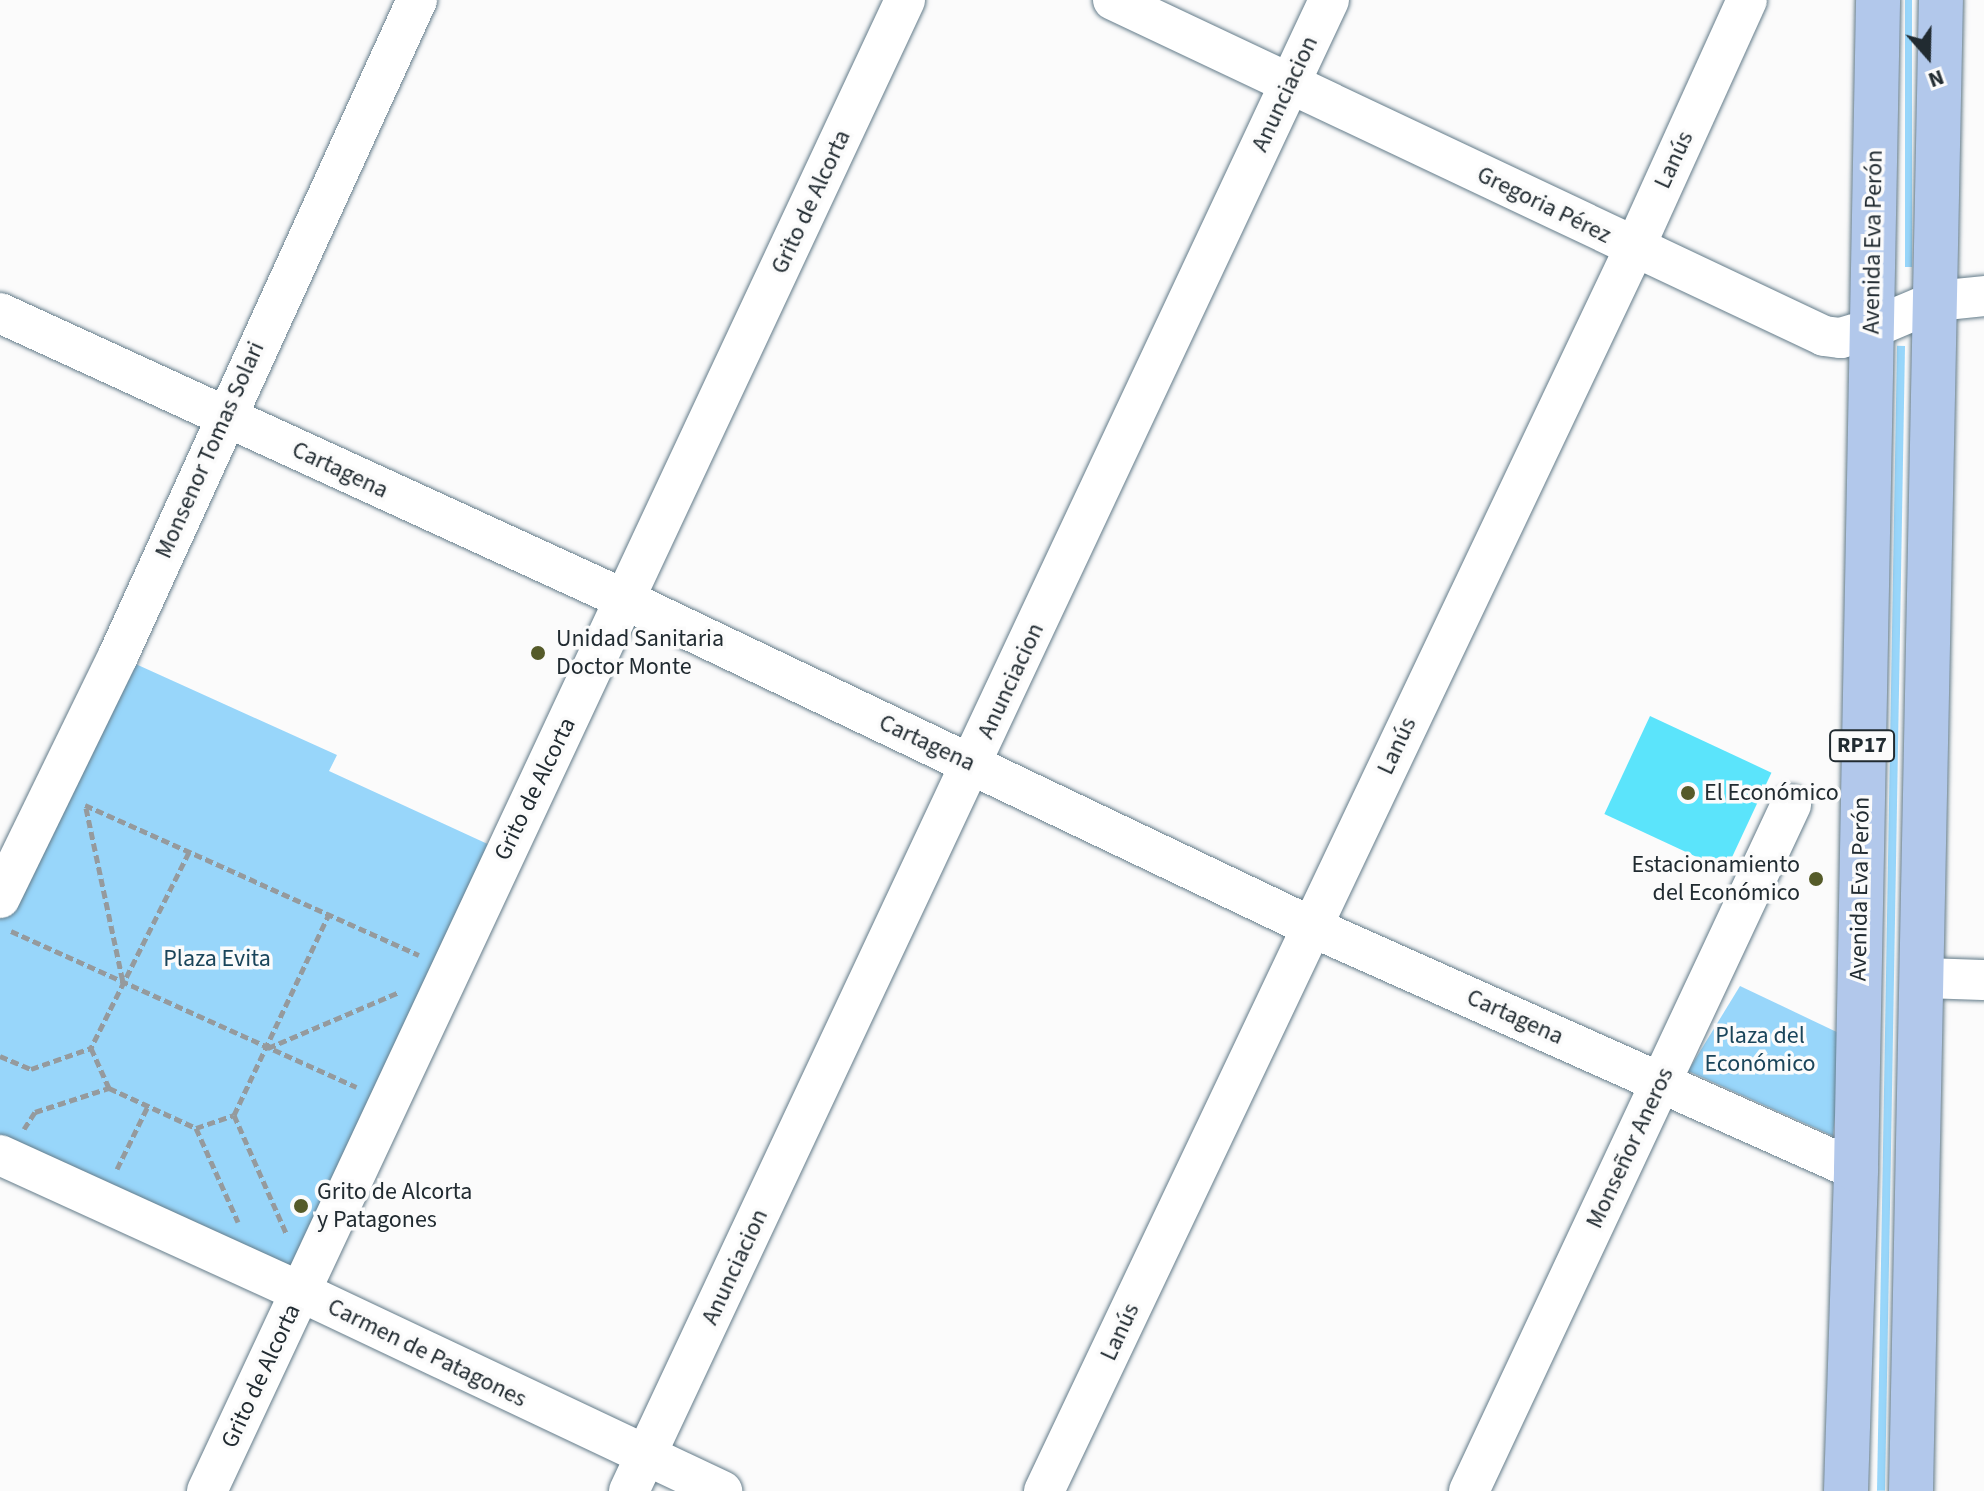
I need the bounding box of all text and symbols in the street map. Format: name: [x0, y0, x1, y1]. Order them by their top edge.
north arrow: [1888, 16, 1968, 96]
street label: Anunciacion: [1246, 32, 1324, 156]
text: N: [1924, 61, 1949, 96]
street label: Grito de Alcorta: [765, 126, 857, 278]
street label: Lanús: [1648, 127, 1700, 193]
street label: Avenida Eva Perón: [1857, 150, 1889, 334]
street label: Gregoria Pérez: [1472, 160, 1616, 250]
street label: Monsenor Tomas Solari: [149, 337, 271, 563]
street label: Cartagena: [287, 435, 393, 505]
street label: Anunciacion: [972, 619, 1050, 743]
place label: Unidad Sanitaria Doctor Monte: [556, 625, 724, 681]
marker: Unidad Sanitaria Doctor Monte: [527, 642, 549, 664]
street label: Cartagena: [874, 708, 980, 778]
street label: Grito de Alcorta: [488, 713, 582, 865]
street label: Lanús: [1371, 713, 1423, 779]
road number: RP17: [1828, 728, 1896, 764]
place label: El Económico: [1704, 779, 1839, 807]
marker: El Económico: [1679, 784, 1697, 802]
street label: Avenida Eva Perón: [1844, 797, 1876, 981]
place label: Estacionamiento del Económico: [1631, 851, 1800, 907]
marker: Estacionamiento del Económico: [1807, 870, 1825, 888]
park label: Plaza Evita: [163, 945, 271, 973]
street label: Cartagena: [1462, 983, 1568, 1051]
park label: Plaza del Económico: [1704, 1022, 1816, 1078]
street label: Monseñor Aneros: [1580, 1063, 1680, 1233]
place label: Grito de Alcorta y Patagones: [317, 1178, 472, 1234]
marker: Grito de Alcorta y Patagones: [292, 1197, 310, 1215]
street label: Anunciacion: [696, 1205, 774, 1329]
street label: Carmen de Patagones: [323, 1292, 531, 1414]
street label: Lanús: [1094, 1299, 1146, 1365]
street label: Grito de Alcorta: [215, 1300, 307, 1452]

